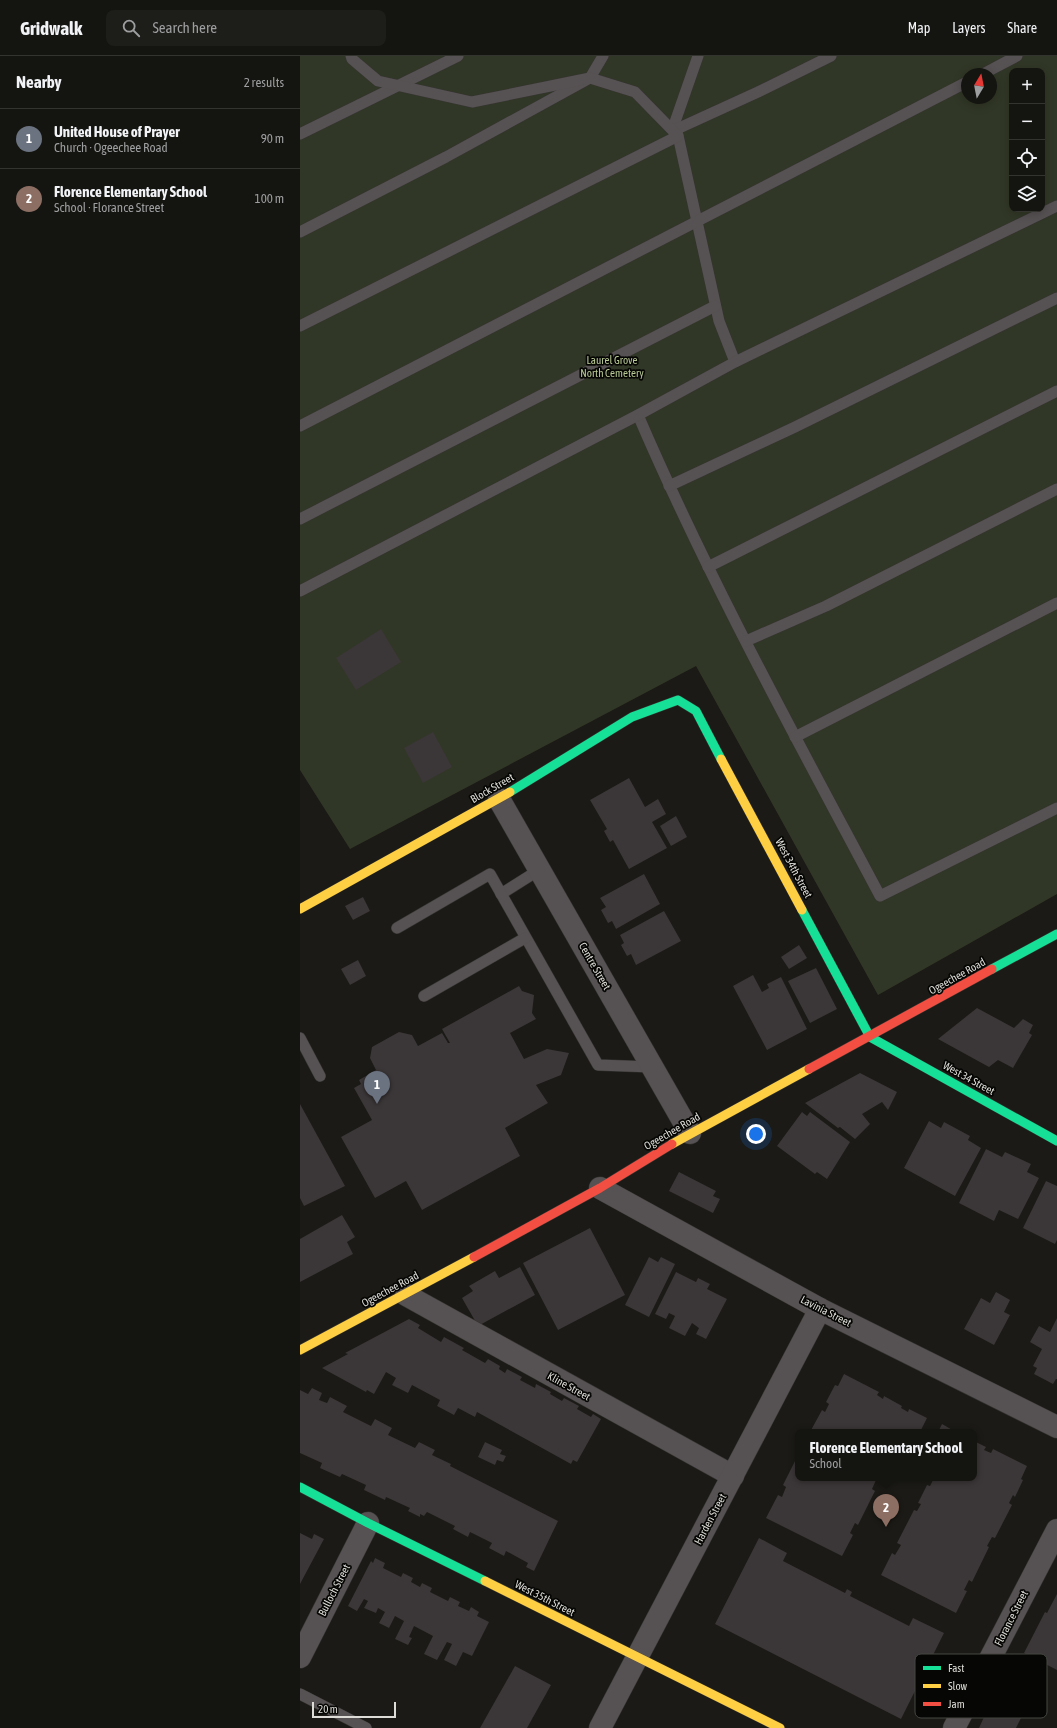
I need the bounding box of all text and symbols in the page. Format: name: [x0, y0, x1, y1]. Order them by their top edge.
search box: [106, 10, 386, 46]
text: Gridwalk: [20, 17, 82, 39]
icon: search: [120, 17, 142, 39]
text: Search here: [152, 19, 217, 36]
text: Map: [908, 20, 930, 36]
text: Layers: [952, 20, 985, 36]
text: Share: [1007, 20, 1037, 36]
north arrow: [961, 68, 997, 104]
map controls: [1009, 68, 1045, 212]
button: +: [1009, 68, 1045, 104]
text: Nearby: [16, 72, 62, 92]
text: 2 results: [244, 75, 284, 90]
button: −: [1009, 104, 1045, 140]
text: United House of Prayer: [54, 123, 180, 140]
text: 1: [26, 131, 32, 146]
text: 90 m: [261, 131, 284, 146]
text: Church · Ogeechee Road: [54, 140, 168, 155]
button: locate: [1009, 140, 1045, 176]
button: layers: [1009, 176, 1045, 212]
text: Florence Elementary School: [54, 183, 207, 200]
text: 2: [26, 191, 32, 206]
text: 100 m: [255, 191, 284, 206]
text: School · Florance Street: [54, 200, 164, 215]
park label: Laurel Grove North Cemetery: [580, 354, 644, 379]
street label: Block Street: [468, 771, 516, 805]
street label: West 34th Street: [773, 836, 815, 900]
street label: Centre Street: [577, 940, 613, 992]
street label: Ogeechee Road: [927, 956, 987, 996]
street label: West 34 Street: [941, 1059, 997, 1097]
pin: 1: [364, 1071, 390, 1104]
street label: Ogeechee Road: [642, 1110, 702, 1152]
your location: [746, 1124, 766, 1144]
street label: Ogeechee Road: [360, 1269, 420, 1309]
street label: Lavinia Street: [799, 1293, 853, 1329]
street label: Kline Street: [546, 1369, 592, 1403]
popup: [795, 1429, 977, 1481]
text: Florence Elementary School: [810, 1439, 962, 1456]
text: School: [810, 1456, 842, 1471]
street label: Harden Street: [692, 1491, 728, 1547]
pin: 2: [873, 1494, 899, 1527]
street label: Bulloch Street: [316, 1562, 352, 1618]
street label: West 35th Street: [513, 1578, 577, 1618]
street label: Florance Street: [992, 1588, 1030, 1648]
legend: [915, 1654, 1047, 1718]
text: Fast: [948, 1662, 964, 1674]
text: Slow: [948, 1680, 967, 1692]
text: Jam: [948, 1698, 965, 1710]
scale bar: [312, 1700, 396, 1719]
text: 20 m: [318, 1703, 338, 1715]

